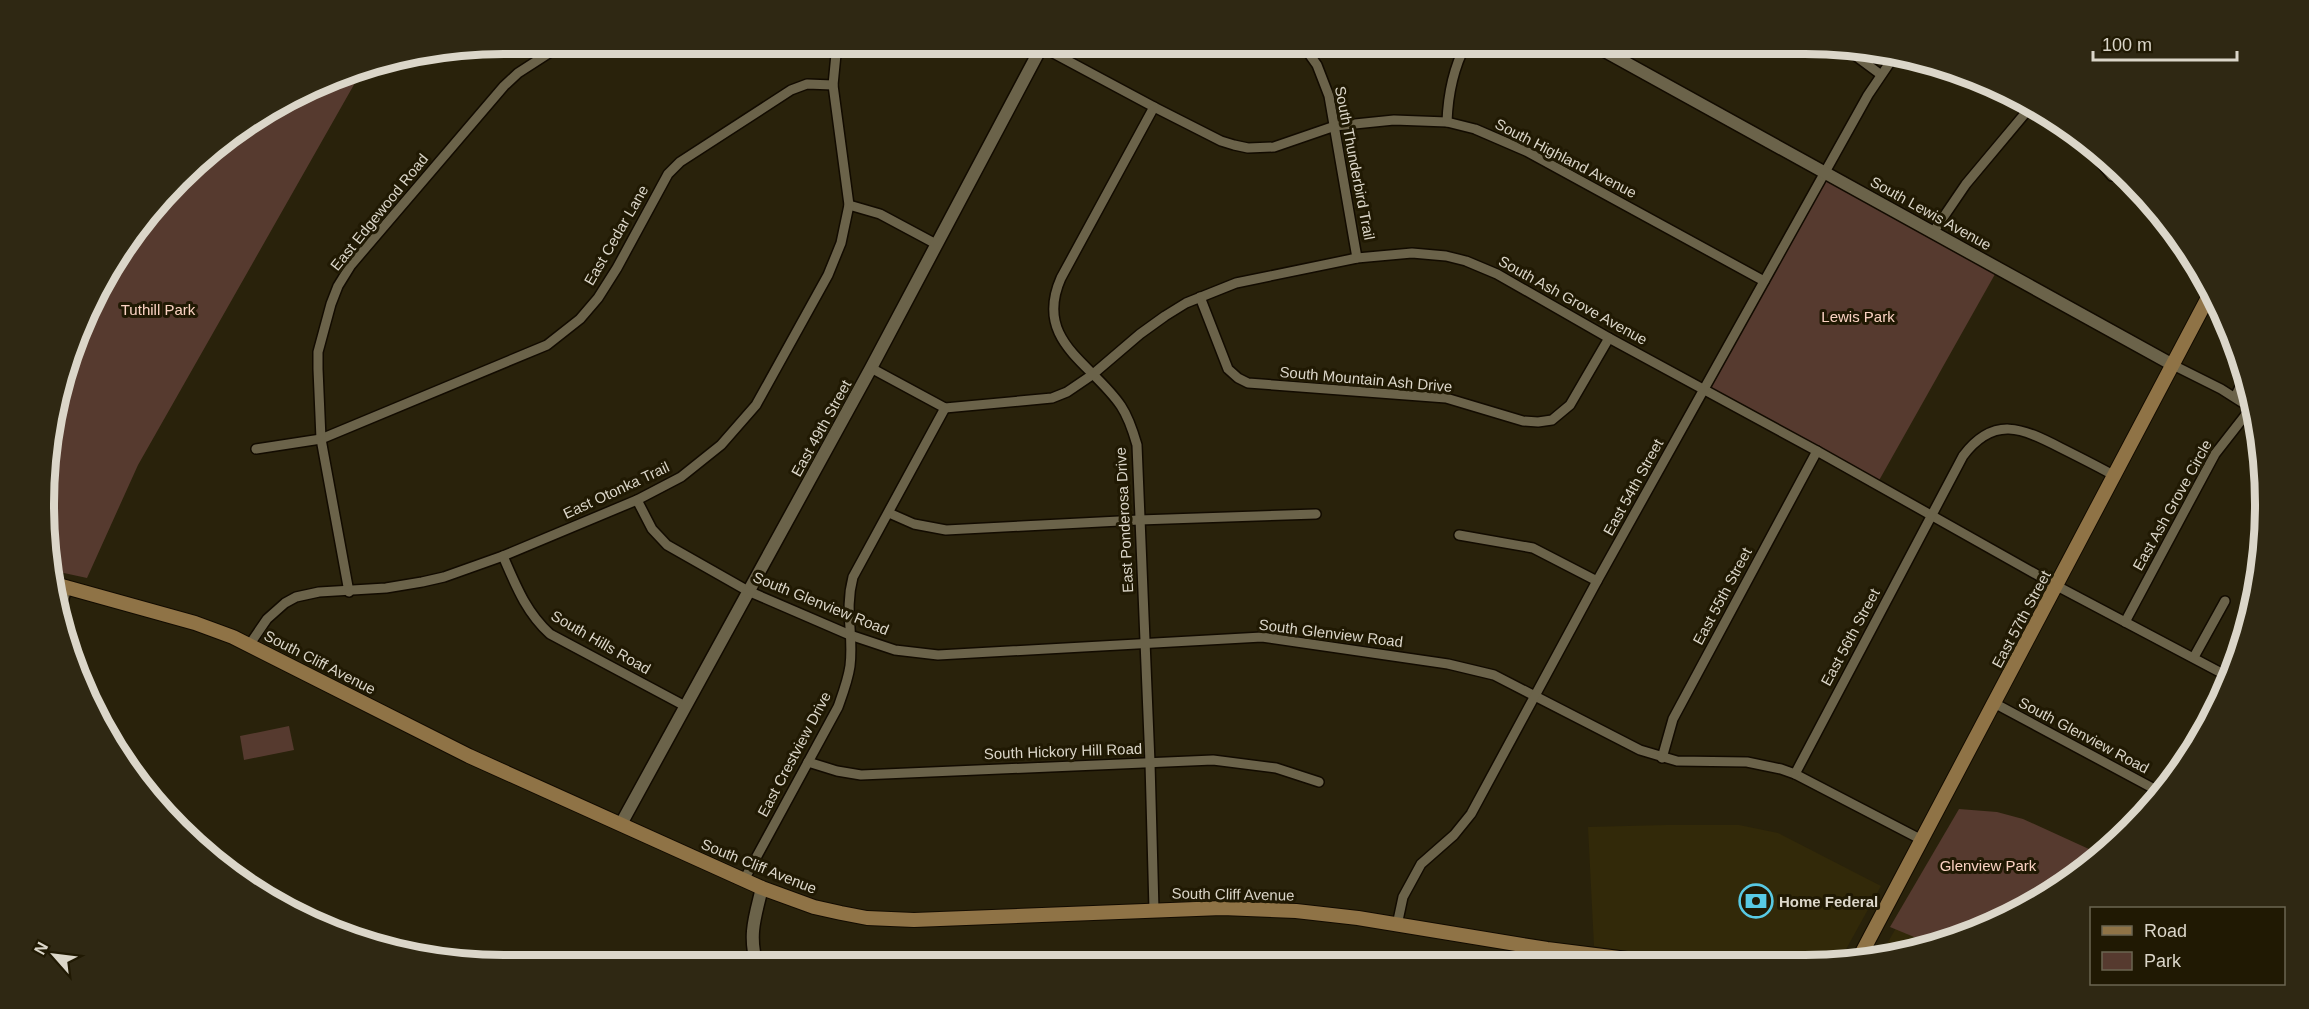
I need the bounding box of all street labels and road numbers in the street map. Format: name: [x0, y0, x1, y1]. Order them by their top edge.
street label: South Thunderbird Trail: [1332, 85, 1378, 241]
street label: South Highland Avenue: [1492, 115, 1640, 201]
street label: East Edgewood Road: [327, 150, 431, 274]
street label: South Lewis Avenue: [1868, 173, 1994, 253]
street label: East Cedar Lane: [580, 182, 652, 288]
street label: South Ash Grove Avenue: [1496, 252, 1650, 348]
street label: South Mountain Ash Drive: [1279, 363, 1453, 395]
street label: East 49th Street: [787, 376, 855, 479]
street label: East 54th Street: [1599, 435, 1667, 538]
street label: East Ash Grove Circle: [2129, 437, 2215, 573]
street label: East Ponderosa Drive: [1112, 447, 1136, 593]
street label: East Otonka Trail: [560, 458, 672, 522]
street label: East 55th Street: [1689, 544, 1755, 647]
street label: East 57th Street: [1988, 567, 2054, 670]
street label: South Glenview Road: [751, 568, 891, 638]
street label: East 56th Street: [1817, 585, 1883, 688]
street label: South Hills Road: [548, 607, 654, 677]
street label: South Glenview Road: [1258, 616, 1404, 650]
street label: South Cliff Avenue: [261, 627, 379, 697]
street label: East Crestview Drive: [754, 689, 834, 819]
street label: South Glenview Road: [2016, 693, 2152, 777]
street label: South Hickory Hill Road: [984, 740, 1142, 762]
street label: South Cliff Avenue: [699, 835, 819, 897]
street label: South Cliff Avenue: [1171, 884, 1295, 904]

